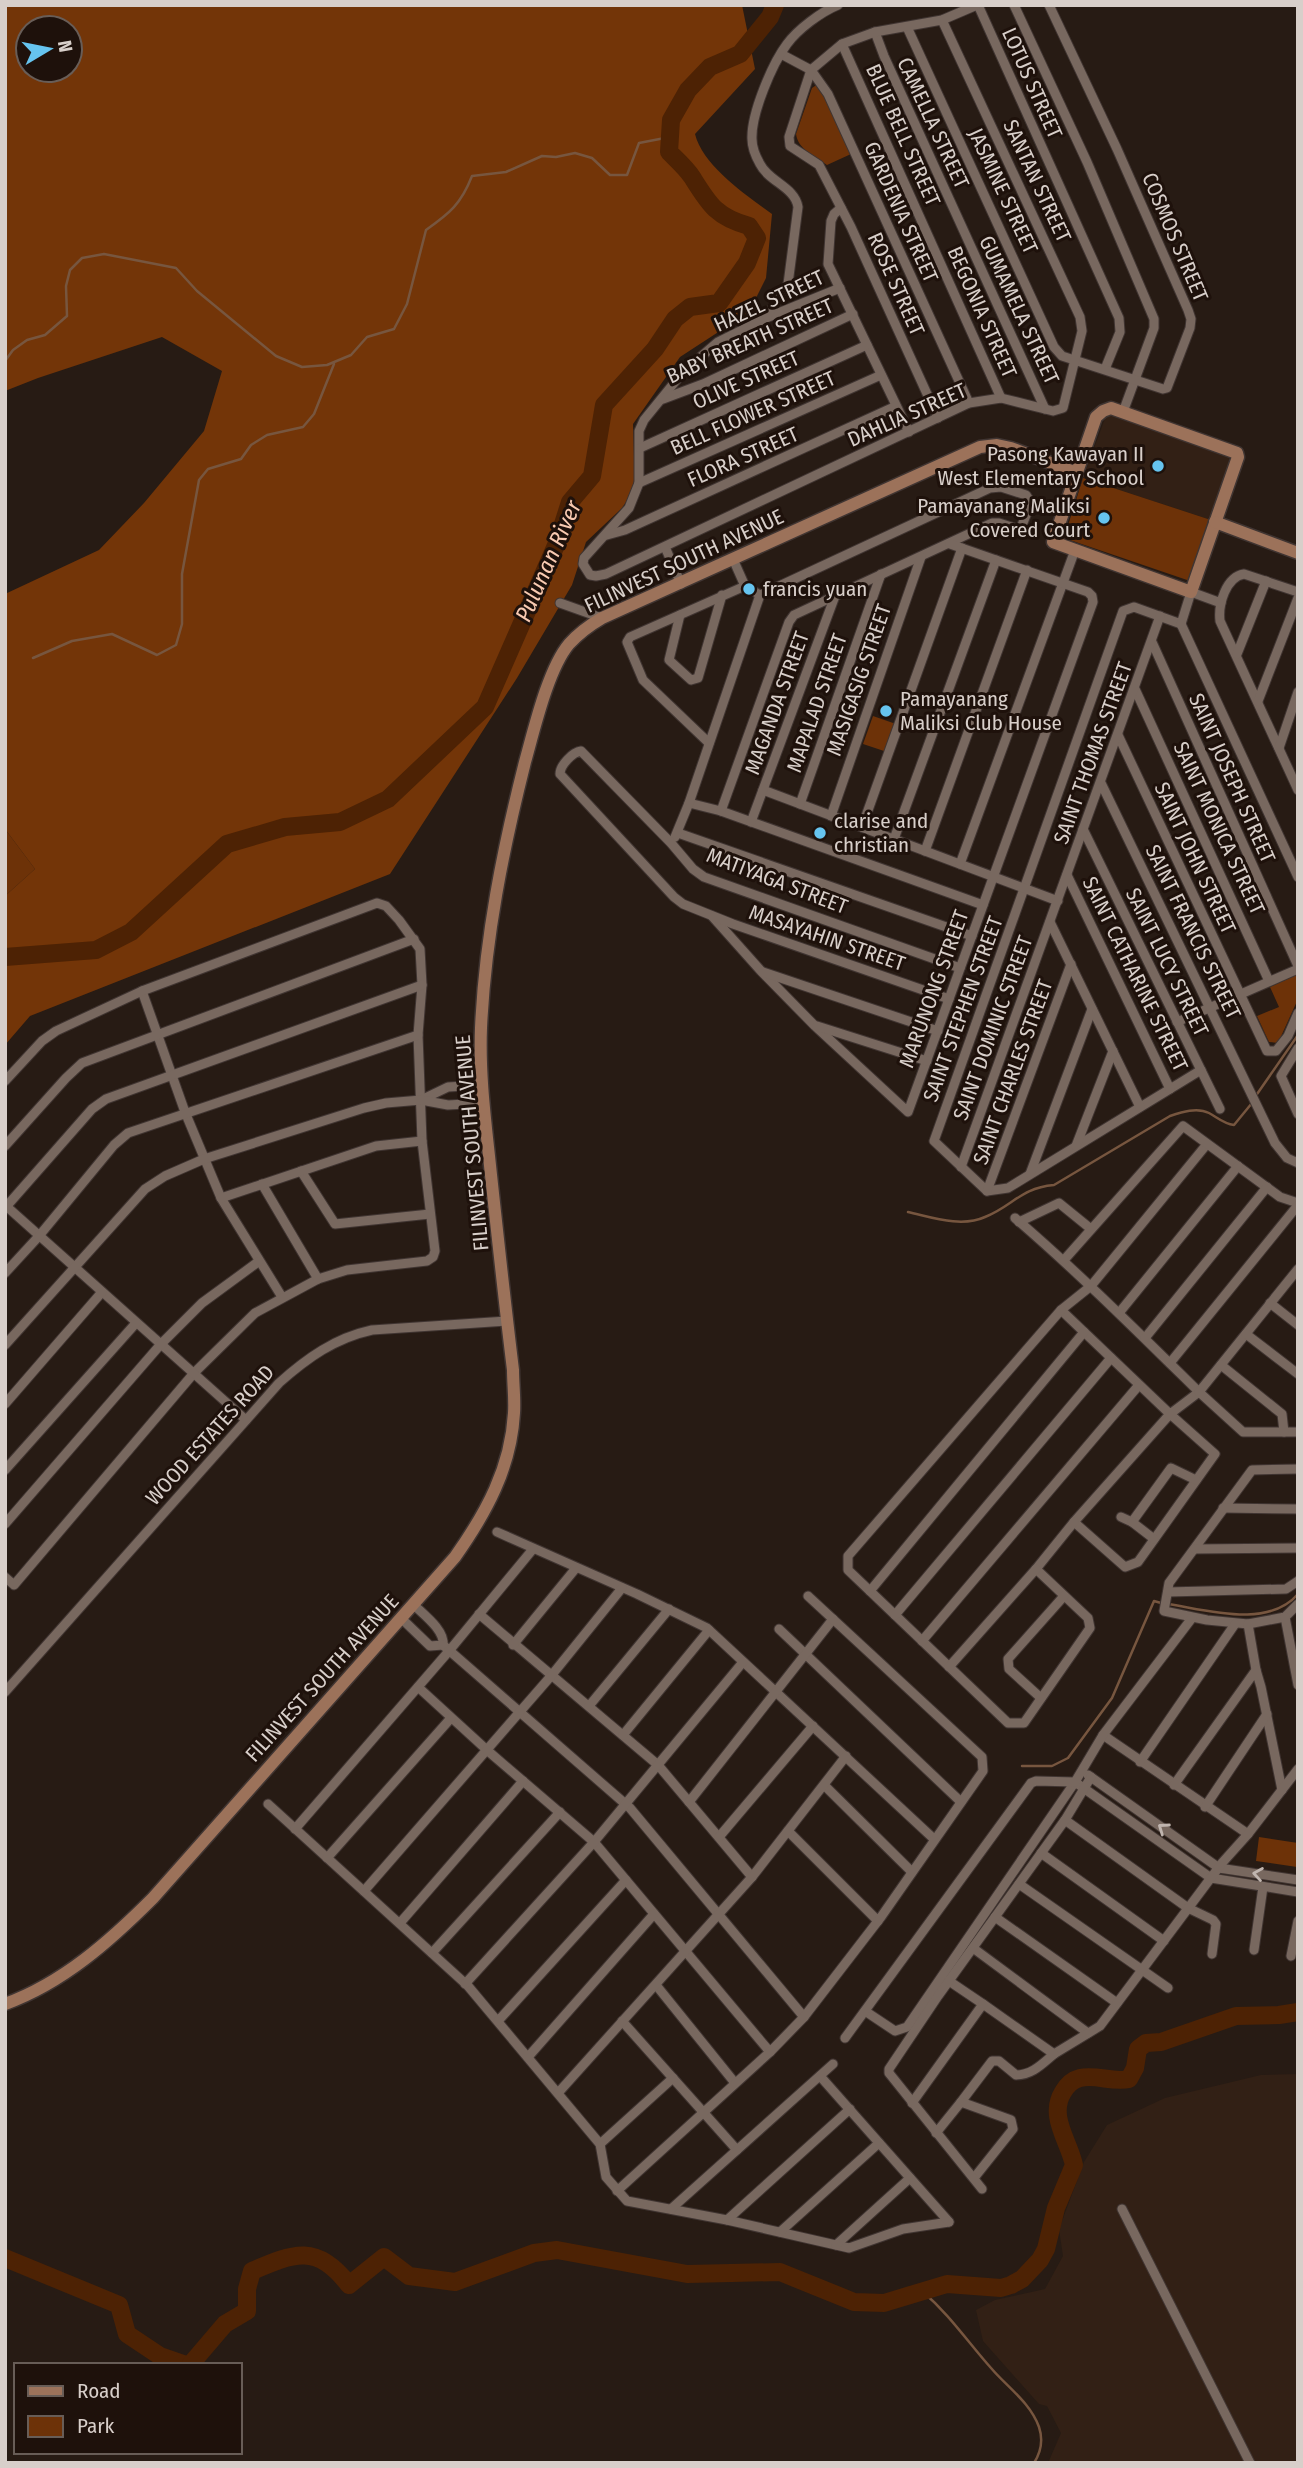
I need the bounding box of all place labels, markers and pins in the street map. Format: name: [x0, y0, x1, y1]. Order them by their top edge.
place label: Pasong Kawayan II West Elementary School: [937, 441, 1144, 491]
marker: Pasong Kawayan II West Elementary School: [1150, 458, 1166, 474]
place label: Pamayanang Maliksi Covered Court: [917, 493, 1090, 543]
marker: Pamayanang Maliksi Covered Court: [1096, 510, 1112, 526]
place label: francis yuan: [763, 576, 867, 602]
marker: francis yuan: [741, 581, 757, 597]
place label: Pamayanang Maliksi Club House: [900, 686, 1062, 736]
marker: Pamayanang Maliksi Club House: [878, 703, 894, 719]
place label: clarise and christian: [834, 808, 928, 858]
marker: clarise and christian: [812, 825, 828, 841]

